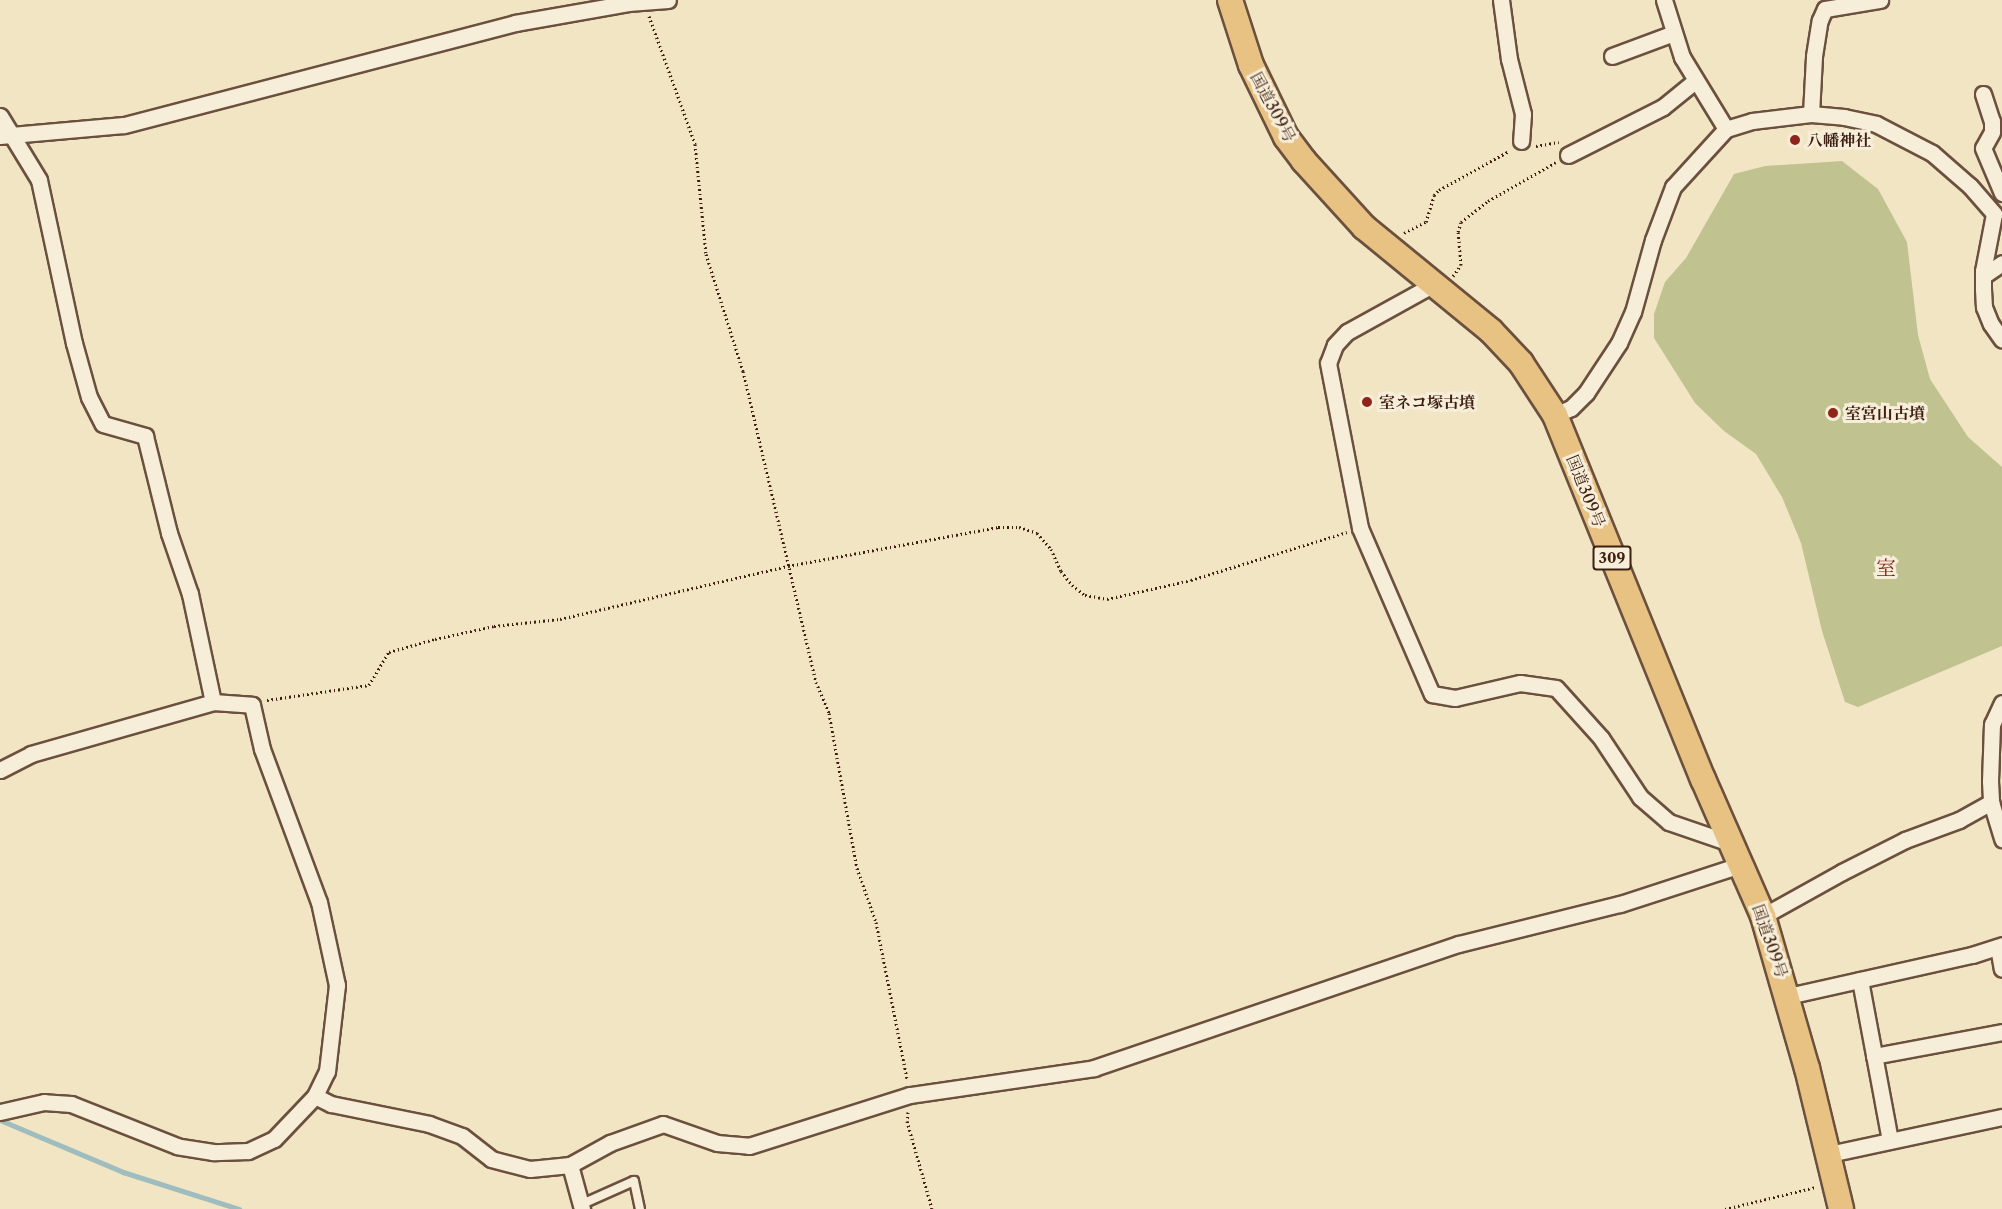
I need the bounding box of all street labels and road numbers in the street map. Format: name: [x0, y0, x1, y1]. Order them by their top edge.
street label: 国道309号: [1247, 69, 1299, 145]
street label: 国道309号: [1563, 452, 1609, 530]
road number: 309: [1592, 546, 1632, 570]
street label: 国道309号: [1748, 902, 1792, 980]

